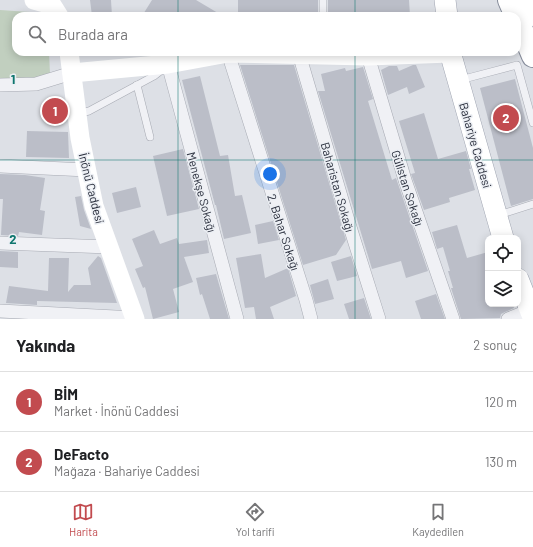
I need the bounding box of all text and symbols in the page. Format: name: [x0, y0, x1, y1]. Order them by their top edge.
search box: [12, 12, 521, 56]
icon: search: [26, 23, 48, 45]
text: Burada ara: [58, 25, 128, 43]
text: 1: [11, 71, 15, 87]
pin: 1: [42, 96, 68, 126]
street label: Bahariye Caddesi: [457, 101, 495, 189]
pin: 2: [493, 103, 519, 133]
street label: Baharistan Sokağı: [318, 140, 358, 234]
street label: Gülistan Sokağı: [389, 148, 427, 228]
street label: Menekşe Sokağı: [185, 150, 219, 234]
street label: İnönü Caddesi: [76, 151, 108, 225]
your location: [260, 164, 280, 184]
street label: 2. Bahar Sokağı: [265, 192, 303, 272]
text: 2: [9, 231, 17, 247]
map controls: [485, 235, 521, 307]
button: locate: [485, 235, 521, 271]
button: layers: [485, 271, 521, 307]
text: Yakında: [16, 335, 75, 355]
text: 2 sonuç: [473, 337, 517, 353]
text: BİM: [54, 385, 78, 403]
text: 1: [27, 394, 31, 410]
text: 120 m: [485, 394, 517, 410]
text: Market · İnönü Caddesi: [54, 403, 179, 419]
text: DeFacto: [54, 445, 109, 463]
text: 2: [25, 454, 33, 470]
text: 130 m: [485, 454, 517, 470]
text: Mağaza · Bahariye Caddesi: [54, 463, 200, 479]
tab: Harita: [69, 501, 98, 538]
tab: Yol tarifi: [236, 501, 274, 538]
tab: Kaydedilen: [412, 501, 464, 538]

